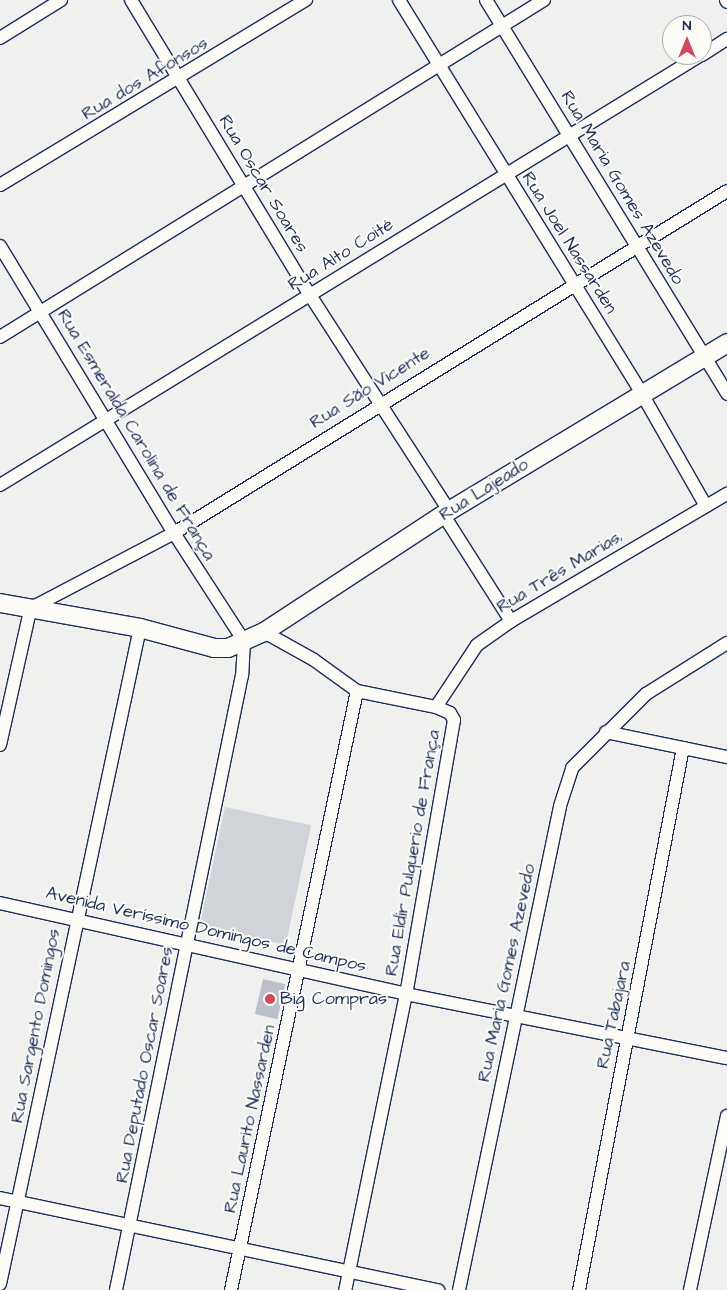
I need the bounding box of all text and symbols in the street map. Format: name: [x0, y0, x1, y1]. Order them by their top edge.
north arrow: [662, 15, 712, 65]
text: N: [683, 16, 691, 36]
street label: Rua dos Afonsos: [78, 33, 212, 125]
street label: Rua Maria Gomes Azevedo: [555, 87, 689, 289]
street label: Rua Oscar Soares: [213, 111, 313, 257]
street label: Rua Joel Nassarden: [517, 168, 621, 318]
street label: Rua Alto Coité: [284, 214, 398, 296]
street label: Rua Esmeralda Carolina de França: [52, 305, 220, 565]
street label: Rua São Vicente: [306, 342, 434, 434]
street label: Rua Lajeado: [435, 454, 533, 526]
street label: Rua Três Marias,: [493, 526, 627, 618]
street label: Rua Eldir Pulquerio de França: [381, 728, 445, 978]
street label: Rua Maria Gomes Azevedo: [473, 862, 541, 1084]
street label: Avenida Veríssimo Domingos de Campos: [44, 883, 368, 977]
street label: Rua Sargento Domingos: [7, 927, 65, 1125]
street label: Rua Deputado Oscar Soares: [111, 945, 179, 1185]
street label: Rua Tabajara: [592, 959, 636, 1071]
place label: Big Compras: [280, 988, 387, 1010]
marker: Big Compras: [264, 993, 276, 1005]
street label: Rua Laurito Nassarden: [219, 1023, 281, 1215]

